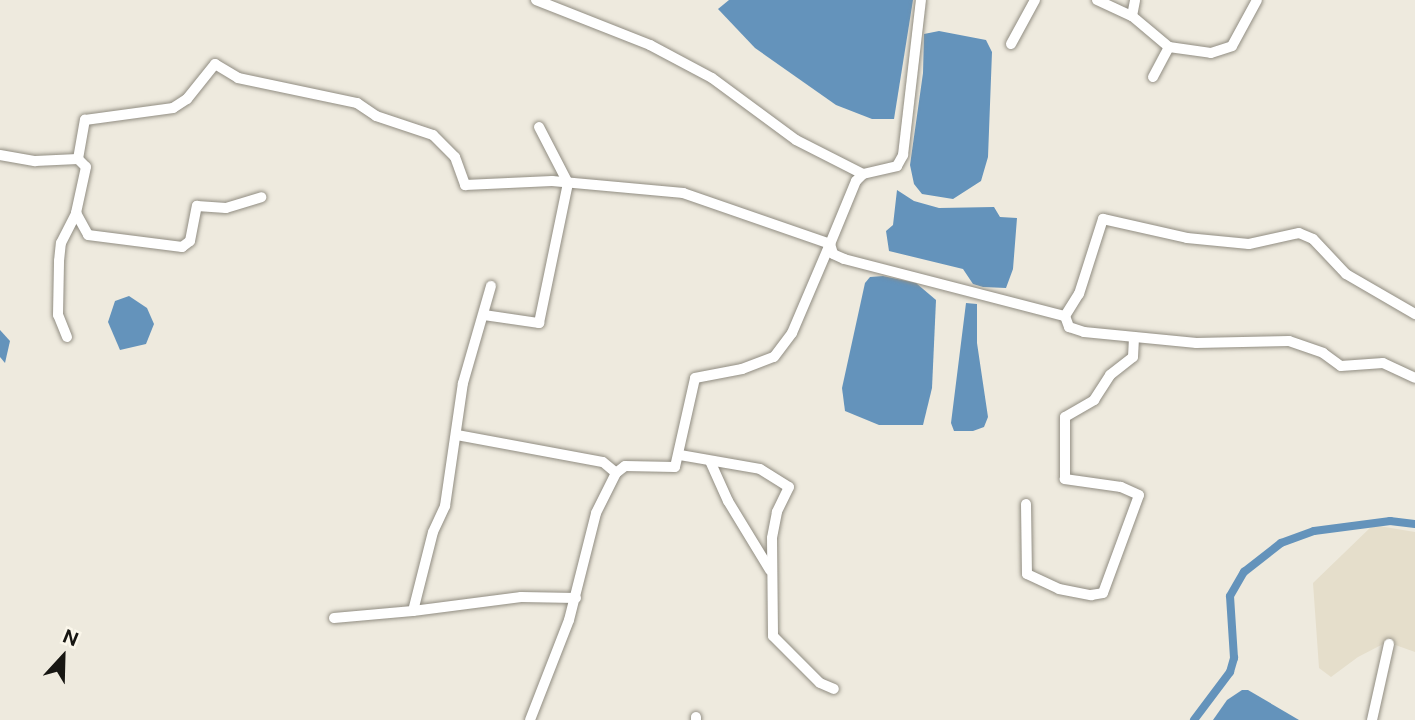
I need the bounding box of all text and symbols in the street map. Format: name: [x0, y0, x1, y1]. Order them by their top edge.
north arrow: [28, 622, 98, 692]
text: N: [60, 625, 82, 651]

